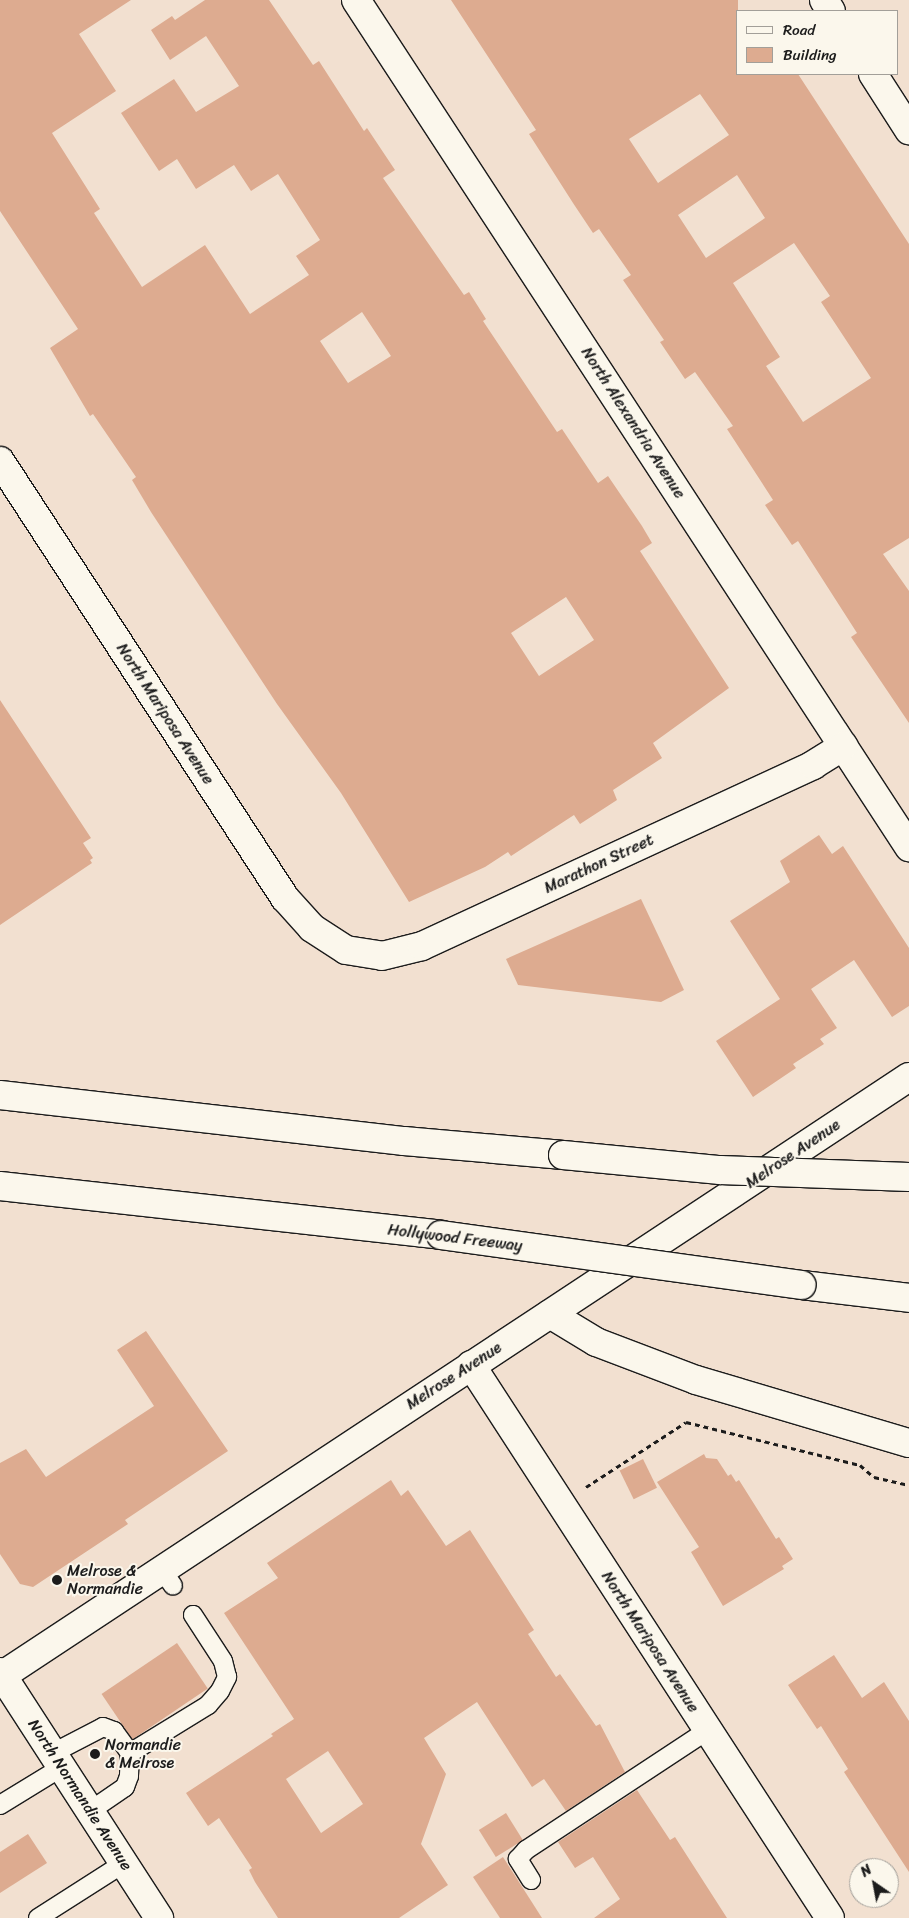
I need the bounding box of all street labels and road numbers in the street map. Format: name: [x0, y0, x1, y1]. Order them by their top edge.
street label: North Alexandria Avenue: [577, 344, 689, 502]
street label: North Mariposa Avenue: [112, 640, 218, 788]
street label: Marathon Street: [541, 830, 657, 898]
street label: Melrose Avenue: [742, 1115, 844, 1193]
street label: Hollywood Freeway: [387, 1220, 523, 1256]
street label: Melrose Avenue: [403, 1338, 505, 1414]
street label: North Mariposa Avenue: [597, 1568, 703, 1716]
street label: North Normandie Avenue: [24, 1716, 136, 1874]

